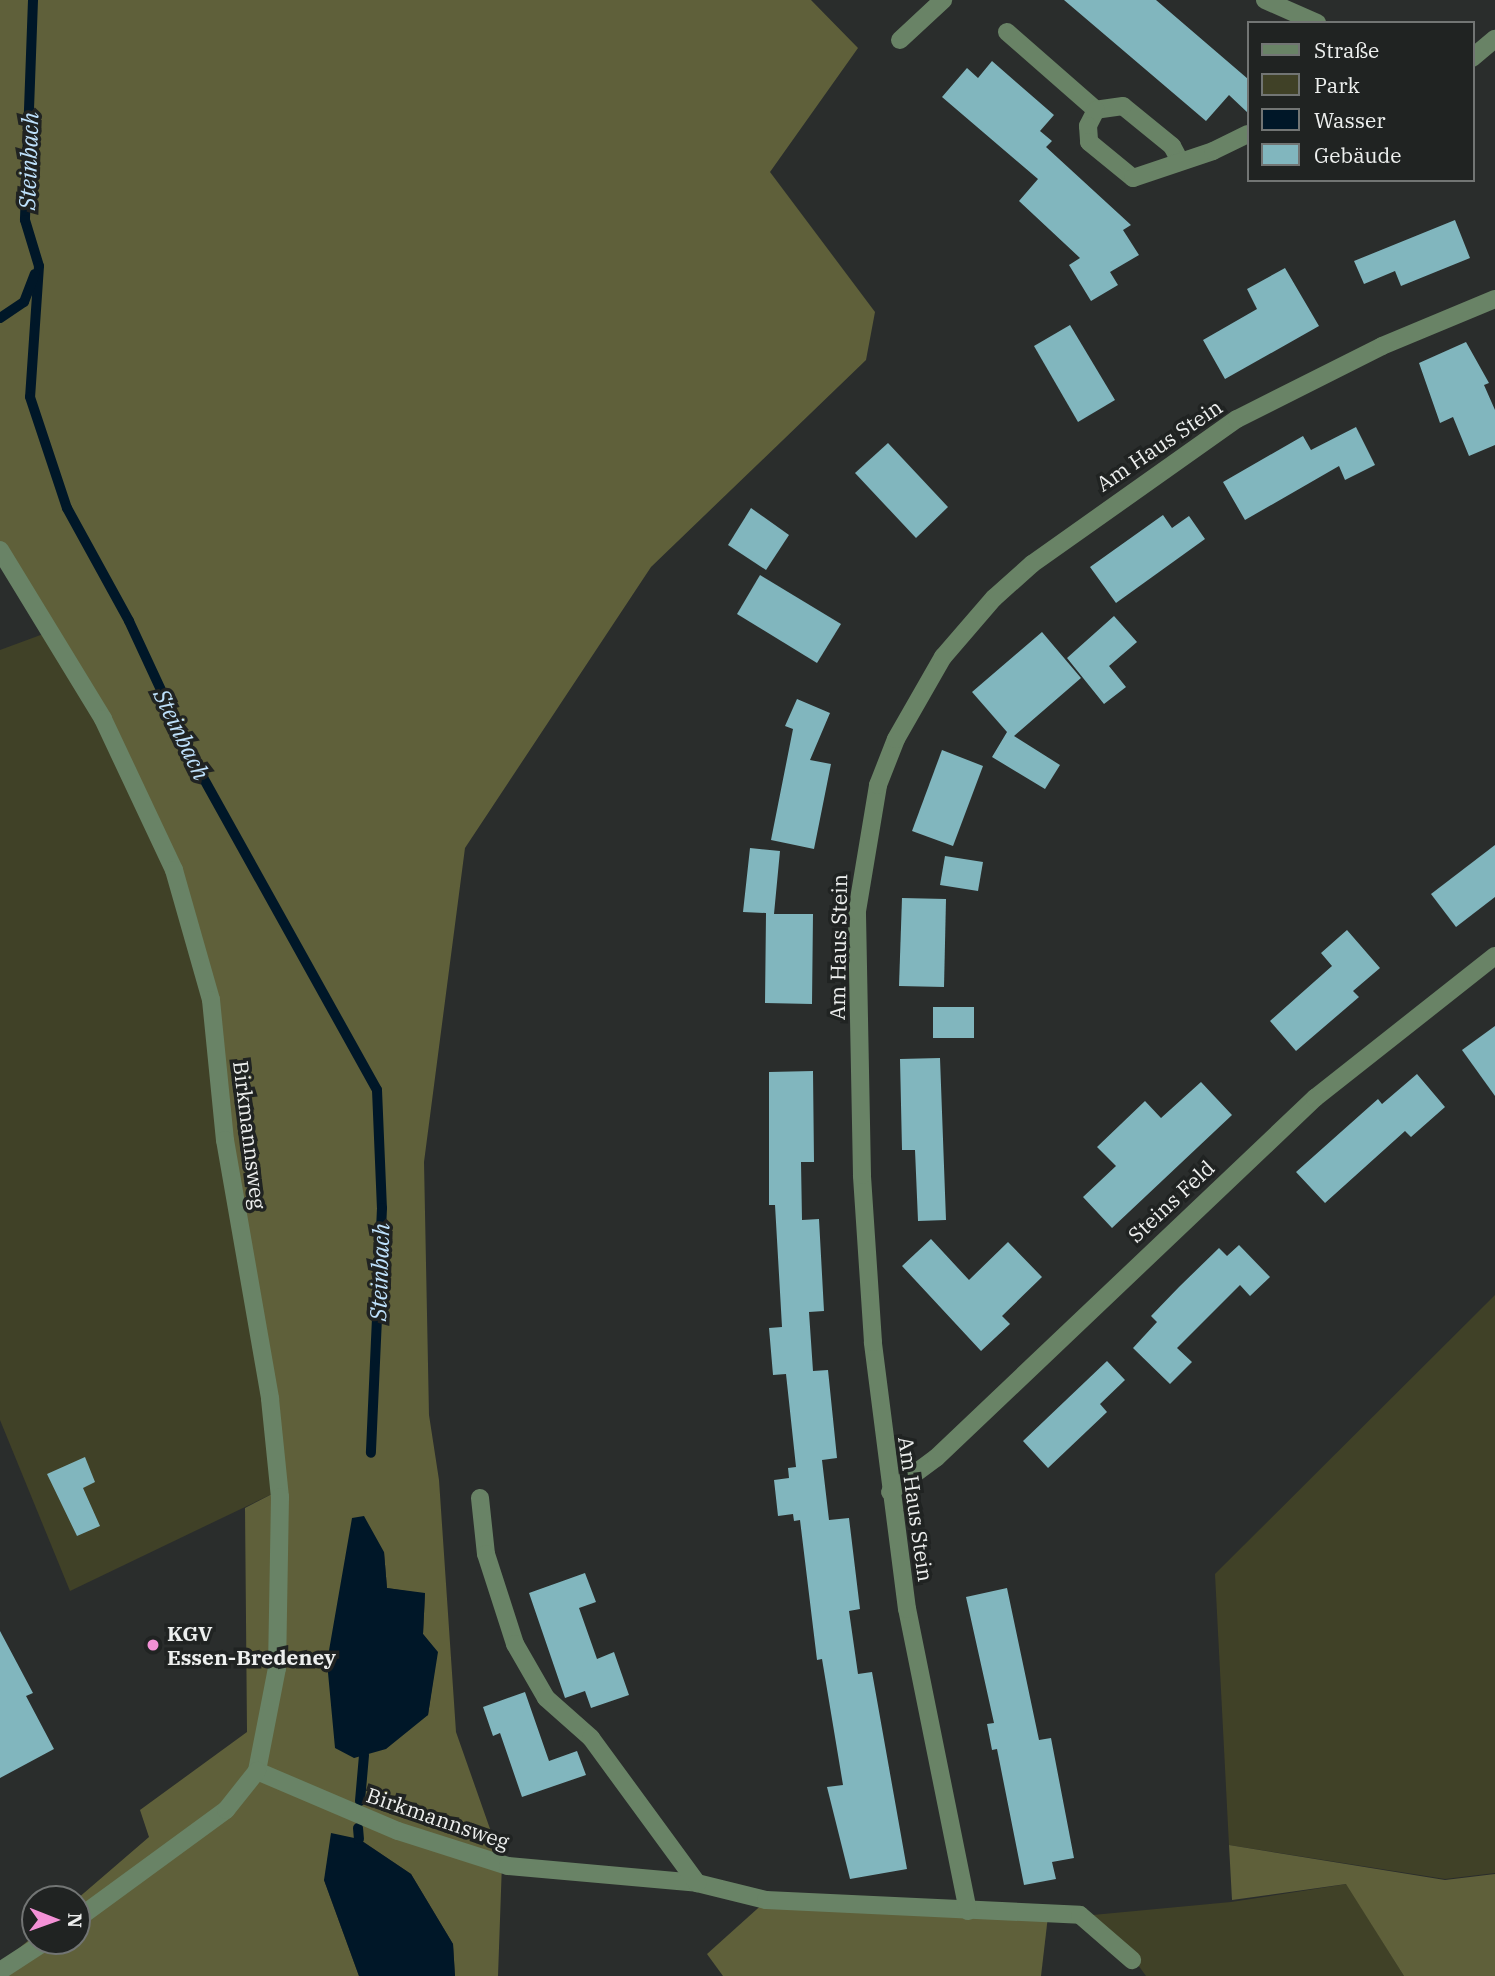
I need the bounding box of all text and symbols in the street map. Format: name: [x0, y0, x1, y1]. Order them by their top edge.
legend: [1246, 21, 1474, 182]
text: Straße: [1314, 36, 1379, 64]
text: Park: [1314, 71, 1360, 99]
text: Wasser: [1314, 106, 1385, 134]
water label: Steinbach: [13, 112, 43, 210]
text: Gebäude: [1314, 141, 1402, 169]
street label: Am Haus Stein: [1091, 394, 1227, 496]
water label: Steinbach: [148, 684, 216, 784]
street label: Am Haus Stein: [824, 874, 852, 1020]
street label: Birkmannsweg: [228, 1059, 272, 1211]
street label: Steins Feld: [1123, 1155, 1219, 1247]
water label: Steinbach: [364, 1223, 394, 1321]
street label: Am Haus Stein: [893, 1435, 939, 1583]
place label: KGV Essen-Bredeney: [167, 1620, 336, 1670]
marker: KGV Essen-Bredeney: [145, 1637, 161, 1653]
street label: Birkmannsweg: [363, 1782, 513, 1854]
north arrow: [21, 1885, 91, 1955]
text: N: [63, 1913, 87, 1928]

